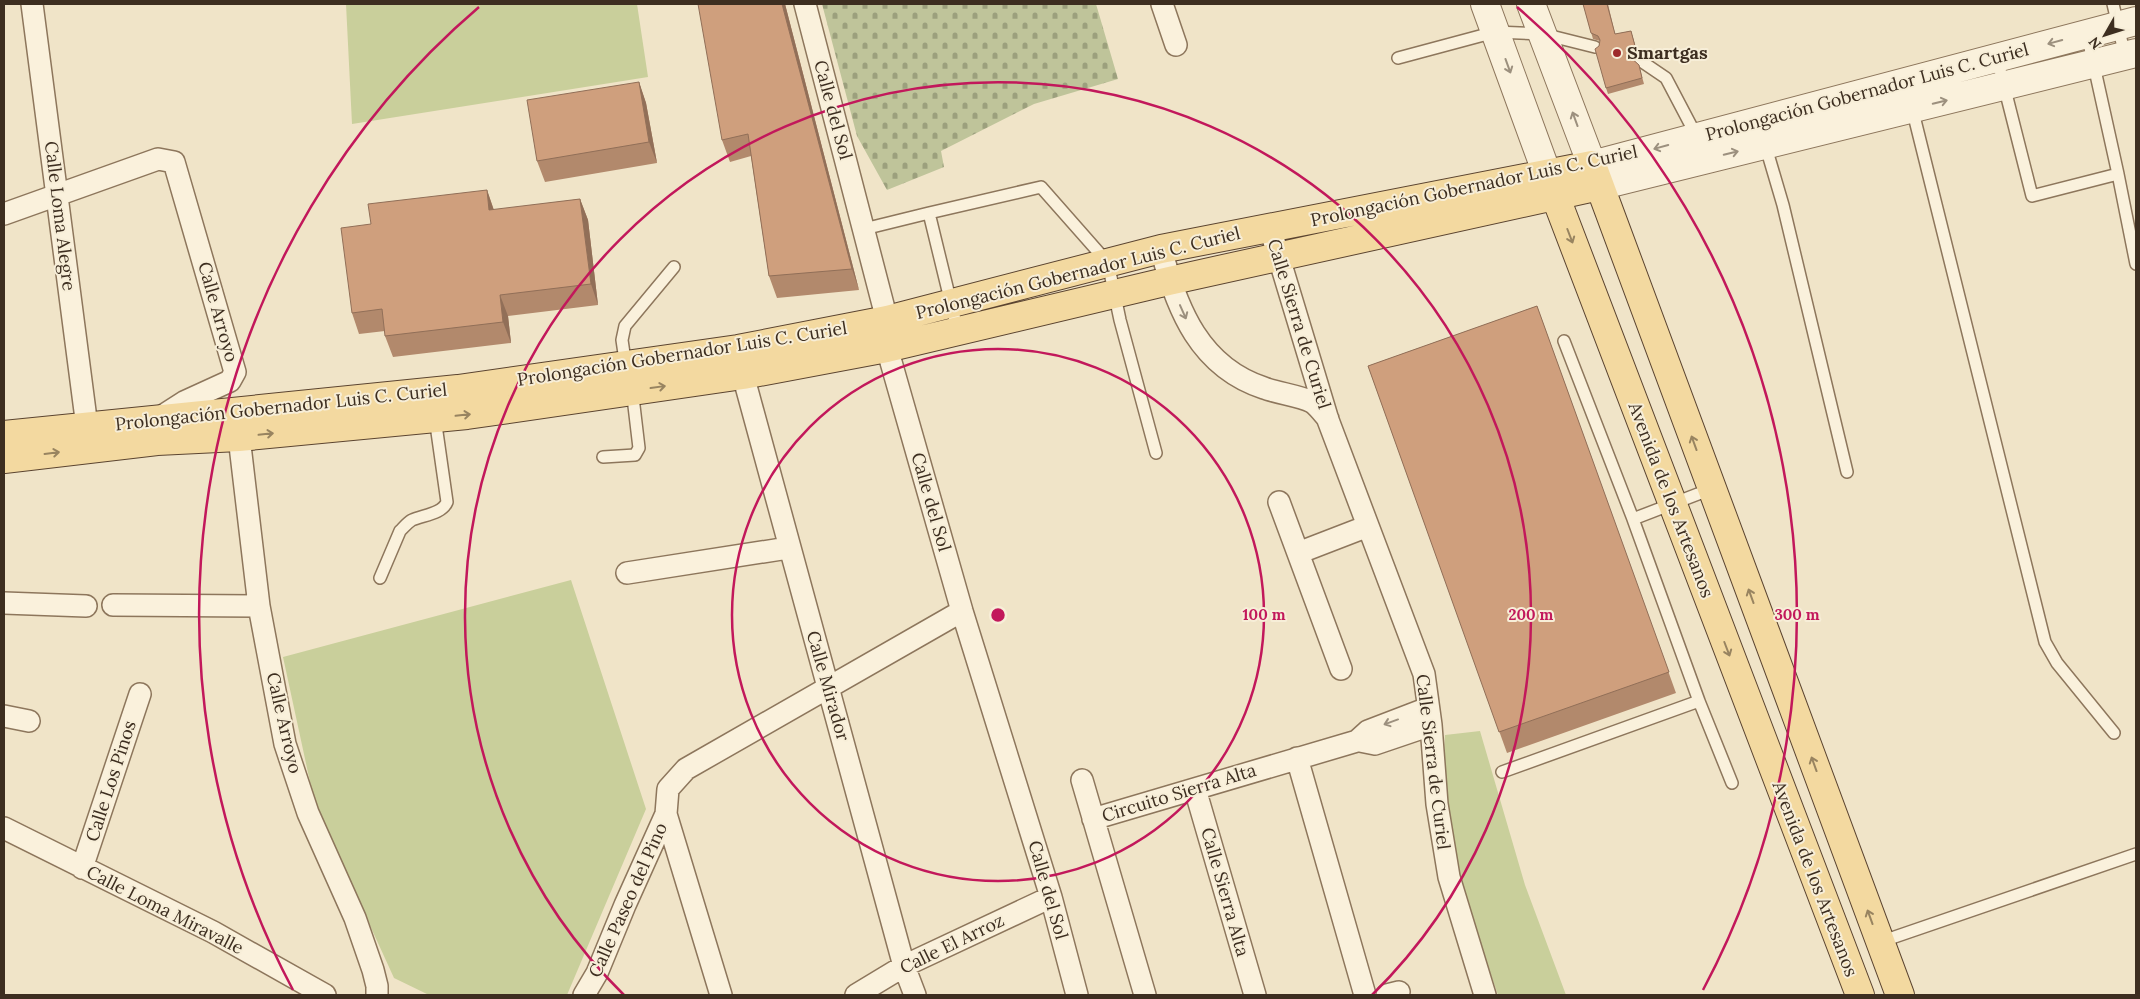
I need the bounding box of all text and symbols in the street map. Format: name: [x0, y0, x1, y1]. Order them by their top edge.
north arrow: [2080, 10, 2130, 60]
text: N: [2084, 33, 2105, 53]
street label: Prolongación Gobernador Luis C. Curiel: [1703, 37, 2031, 146]
one-way arrow: [2048, 38, 2064, 47]
place label: Smartgas: [1627, 41, 1708, 64]
marker: Smartgas: [1611, 47, 1623, 59]
street label: Calle del Sol: [809, 58, 858, 162]
one-way arrow: [1504, 58, 1513, 73]
one-way arrow: [1931, 97, 1947, 106]
one-way arrow: [1570, 112, 1579, 128]
street label: Calle Loma Alegre: [40, 140, 81, 292]
street label: Prolongación Gobernador Luis C. Curiel: [1308, 140, 1640, 231]
one-way arrow: [1654, 143, 1670, 152]
one-way arrow: [1722, 148, 1738, 157]
street label: Prolongación Gobernador Luis C. Curiel: [913, 221, 1243, 324]
one-way arrow: [1566, 228, 1575, 243]
street label: Calle Sierra de Curiel: [1263, 236, 1336, 412]
street label: Calle Arroyo: [193, 259, 244, 365]
one-way arrow: [1179, 304, 1189, 319]
street label: Prolongación Gobernador Luis C. Curiel: [515, 316, 849, 391]
street label: Prolongación Gobernador Luis C. Curiel: [114, 378, 448, 435]
one-way arrow: [650, 382, 666, 392]
street label: Avenida de los Artesanos: [1623, 398, 1719, 601]
one-way arrow: [455, 410, 471, 420]
one-way arrow: [258, 429, 274, 439]
one-way arrow: [1689, 436, 1698, 452]
one-way arrow: [44, 448, 60, 458]
street label: Calle del Sol: [906, 450, 957, 554]
one-way arrow: [1746, 589, 1755, 604]
text: 100 m: [1243, 605, 1286, 624]
text: 200 m: [1509, 605, 1554, 624]
text: 300 m: [1774, 605, 1820, 624]
centre of rings: [989, 606, 1007, 624]
street label: Calle Mirador: [802, 628, 855, 744]
one-way arrow: [1723, 641, 1732, 656]
street label: Calle Arroyo: [262, 670, 307, 776]
street label: Calle Sierra de Curiel: [1411, 673, 1456, 851]
street label: Calle Los Pinos: [80, 717, 141, 844]
one-way arrow: [1384, 718, 1399, 727]
one-way arrow: [1809, 757, 1818, 773]
street label: Circuito Sierra Alta: [1099, 758, 1259, 827]
street label: Avenida de los Artesanos: [1767, 777, 1863, 980]
street label: Calle Paseo del Pino: [583, 819, 672, 981]
street label: Calle Sierra Alta: [1196, 825, 1255, 959]
street label: Calle del Sol: [1023, 838, 1074, 942]
street label: Calle Loma Miravalle: [83, 860, 248, 959]
street label: Calle El Arroz: [896, 908, 1008, 979]
one-way arrow: [1865, 910, 1874, 925]

